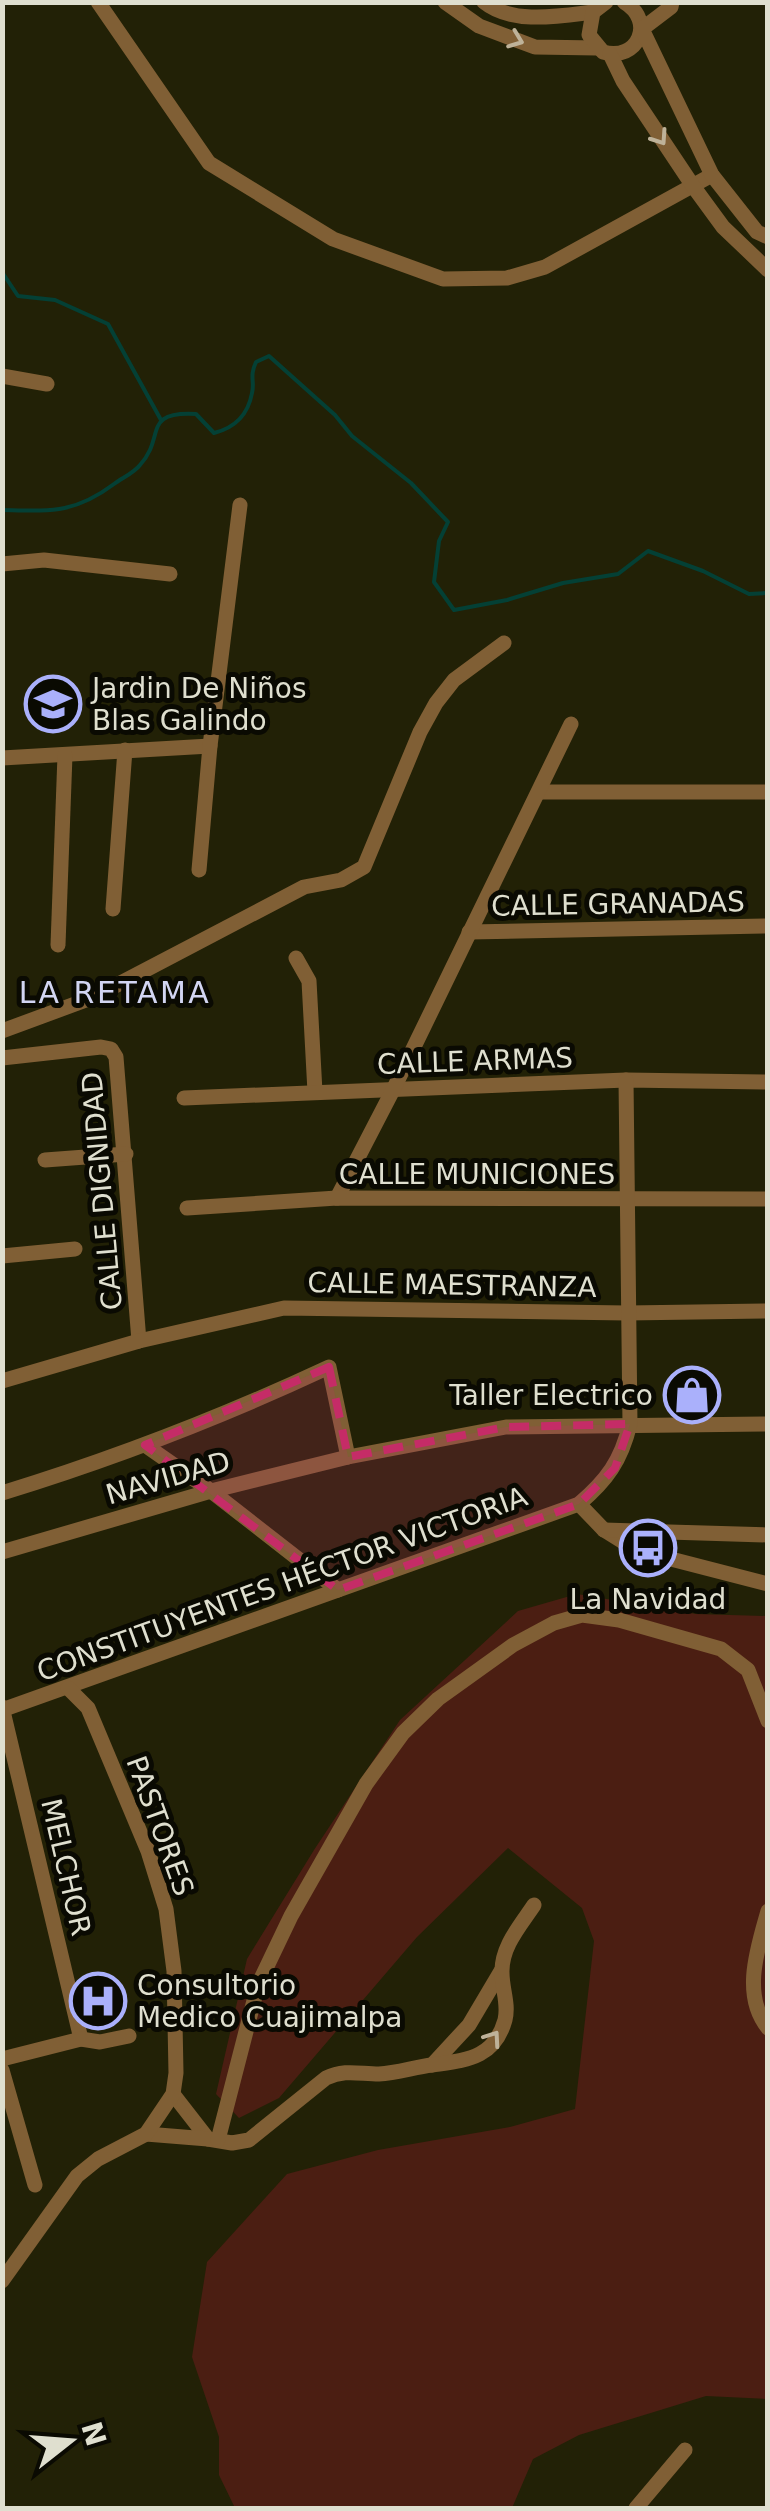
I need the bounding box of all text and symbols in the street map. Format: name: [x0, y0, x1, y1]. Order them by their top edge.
one-way arrow: [507, 28, 524, 49]
one-way arrow: [648, 127, 667, 145]
place label: Jardin De Niños Blas Galindo: [90, 672, 307, 737]
school or university icon: Jardin De Niños Blas Galindo: [23, 674, 83, 734]
street label: CALLE GRANADAS: [491, 885, 745, 923]
district label: LA RETAMA: [19, 975, 211, 1010]
street label: CALLE ARMAS: [376, 1041, 574, 1081]
street label: CALLE DIGNIDAD: [75, 1071, 129, 1311]
street label: CALLE MUNICIONES: [339, 1158, 615, 1191]
street label: CALLE MAESTRANZA: [307, 1266, 597, 1304]
shop icon: Taller Electrico: [662, 1365, 722, 1425]
place label: Taller Electrico: [448, 1379, 653, 1412]
street label: NAVIDAD: [102, 1445, 234, 1511]
street label: CONSTITUYENTES HÉCTOR VICTORIA: [32, 1479, 532, 1688]
bus stop icon: La Navidad: [618, 1518, 678, 1578]
place label: La Navidad: [570, 1583, 726, 1616]
street label: PASTORES: [120, 1752, 200, 1900]
street label: MELCHOR: [34, 1795, 98, 1939]
place label: Consultorio Medico Cuajimalpa: [137, 1969, 403, 2034]
hospital icon: Consultorio Medico Cuajimalpa: [68, 1971, 128, 2031]
one-way arrow: [481, 2031, 499, 2049]
north arrow: [20, 2391, 120, 2491]
text: N: [74, 2418, 113, 2450]

